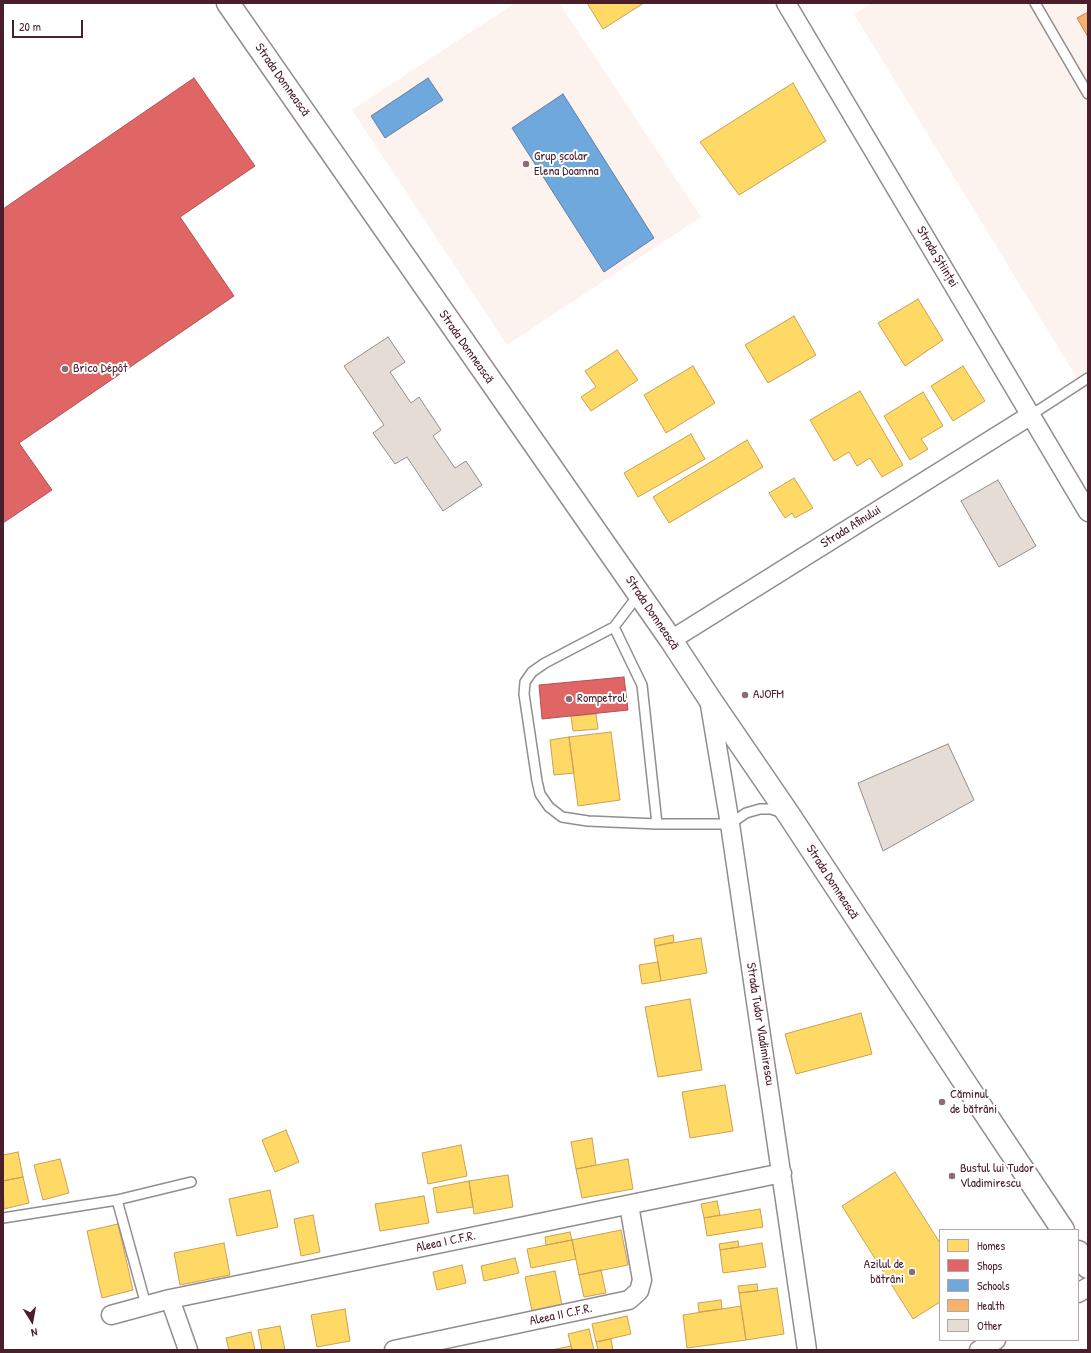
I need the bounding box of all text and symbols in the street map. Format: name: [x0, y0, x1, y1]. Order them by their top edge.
scale bar: [14, 12, 85, 38]
text: 20 m: [19, 18, 41, 35]
street label: Strada Domnească: [251, 41, 313, 119]
place label: Grup școlar Elena Doamna: [534, 149, 599, 180]
marker: Grup școlar Elena Doamna: [521, 159, 531, 169]
street label: Strada Științei: [913, 224, 961, 290]
street label: Strada Domnească: [435, 308, 497, 386]
place label: Brico Dépôt: [73, 361, 127, 377]
marker: Brico Dépôt: [60, 364, 70, 374]
street label: Strada Afinului: [818, 502, 884, 552]
street label: Strada Domnească: [622, 573, 682, 653]
place label: AJOFM: [753, 687, 784, 703]
marker: AJOFM: [740, 690, 750, 700]
place label: Rompetrol: [577, 691, 626, 707]
marker: Rompetrol: [564, 694, 574, 704]
street label: Strada Domnească: [802, 842, 862, 922]
street label: Strada Tudor Vladimirescu: [743, 961, 777, 1087]
place label: Căminul de bătrâni: [950, 1087, 997, 1118]
marker: Căminul de bătrâni: [937, 1097, 947, 1107]
place label: Bustul lui Tudor Vladimirescu: [960, 1161, 1034, 1192]
marker: Bustul lui Tudor Vladimirescu: [947, 1171, 957, 1181]
street label: Aleea I C.F.R.: [415, 1228, 477, 1256]
legend: [939, 1229, 1079, 1341]
text: Homes: [977, 1237, 1005, 1254]
place label: Azilul de bătrâni: [864, 1257, 904, 1288]
text: Shops: [977, 1257, 1002, 1274]
marker: Azilul de bătrâni: [907, 1267, 917, 1277]
text: Schools: [977, 1277, 1010, 1294]
text: Health: [977, 1297, 1004, 1314]
north arrow: [12, 1301, 52, 1341]
street label: Aleea II C.F.R.: [528, 1301, 594, 1329]
text: Other: [977, 1317, 1002, 1334]
text: N: [30, 1325, 39, 1340]

